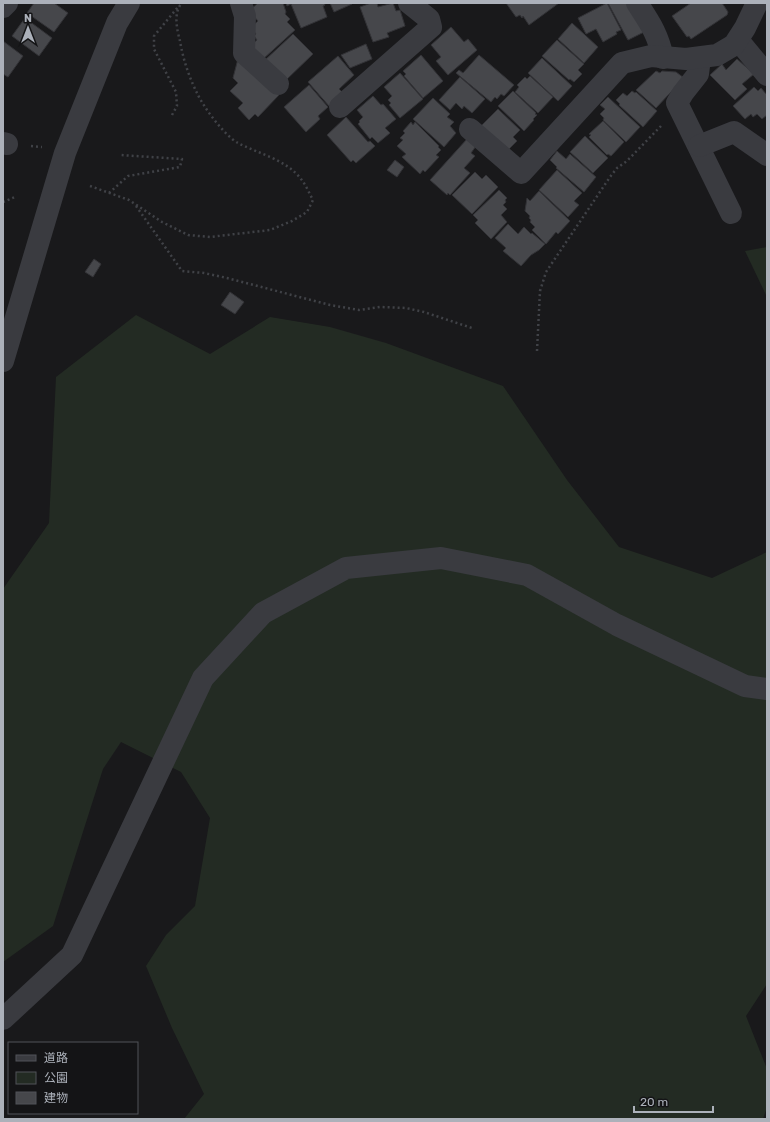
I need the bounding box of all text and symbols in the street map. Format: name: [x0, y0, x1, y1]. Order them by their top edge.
north arrow: [8, 8, 48, 48]
text: N: [24, 12, 32, 25]
legend: [8, 1042, 138, 1114]
text: 道路: [44, 1051, 68, 1065]
text: 公園: [44, 1071, 68, 1085]
scale bar: [634, 1088, 713, 1114]
text: 建物: [44, 1091, 68, 1105]
text: 20 m: [640, 1095, 668, 1109]

